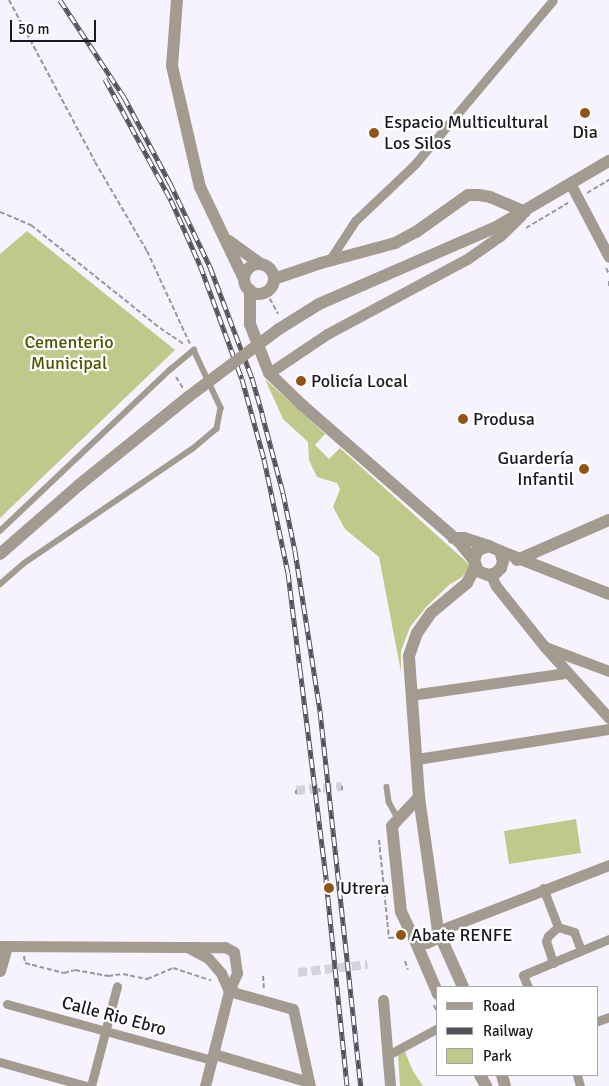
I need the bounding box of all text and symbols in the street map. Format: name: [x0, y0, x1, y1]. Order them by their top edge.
scale bar: [12, 10, 99, 42]
text: 50 m: [18, 20, 49, 38]
marker: Dia: [579, 107, 591, 119]
place label: Espacio Multicultural Los Silos: [384, 112, 549, 154]
place label: Dia: [572, 121, 598, 143]
marker: Espacio Multicultural Los Silos: [368, 127, 380, 139]
park label: Cementerio Municipal: [24, 332, 114, 374]
place label: Policía Local: [311, 370, 408, 392]
marker: Policía Local: [295, 375, 307, 387]
place label: Produsa: [473, 408, 535, 430]
marker: Produsa: [457, 413, 469, 425]
place label: Guardería Infantil: [498, 448, 574, 490]
marker: Guardería Infantil: [578, 463, 590, 475]
place label: Utrera: [340, 877, 389, 899]
marker: Utrera: [322, 881, 336, 895]
place label: Abate RENFE: [411, 924, 512, 946]
marker: Abate RENFE: [395, 929, 407, 941]
legend: [436, 986, 599, 1076]
street label: Calle Rio Ebro: [59, 992, 169, 1040]
text: Road: [483, 997, 515, 1015]
text: Railway: [483, 1022, 533, 1040]
text: Park: [483, 1047, 512, 1065]

